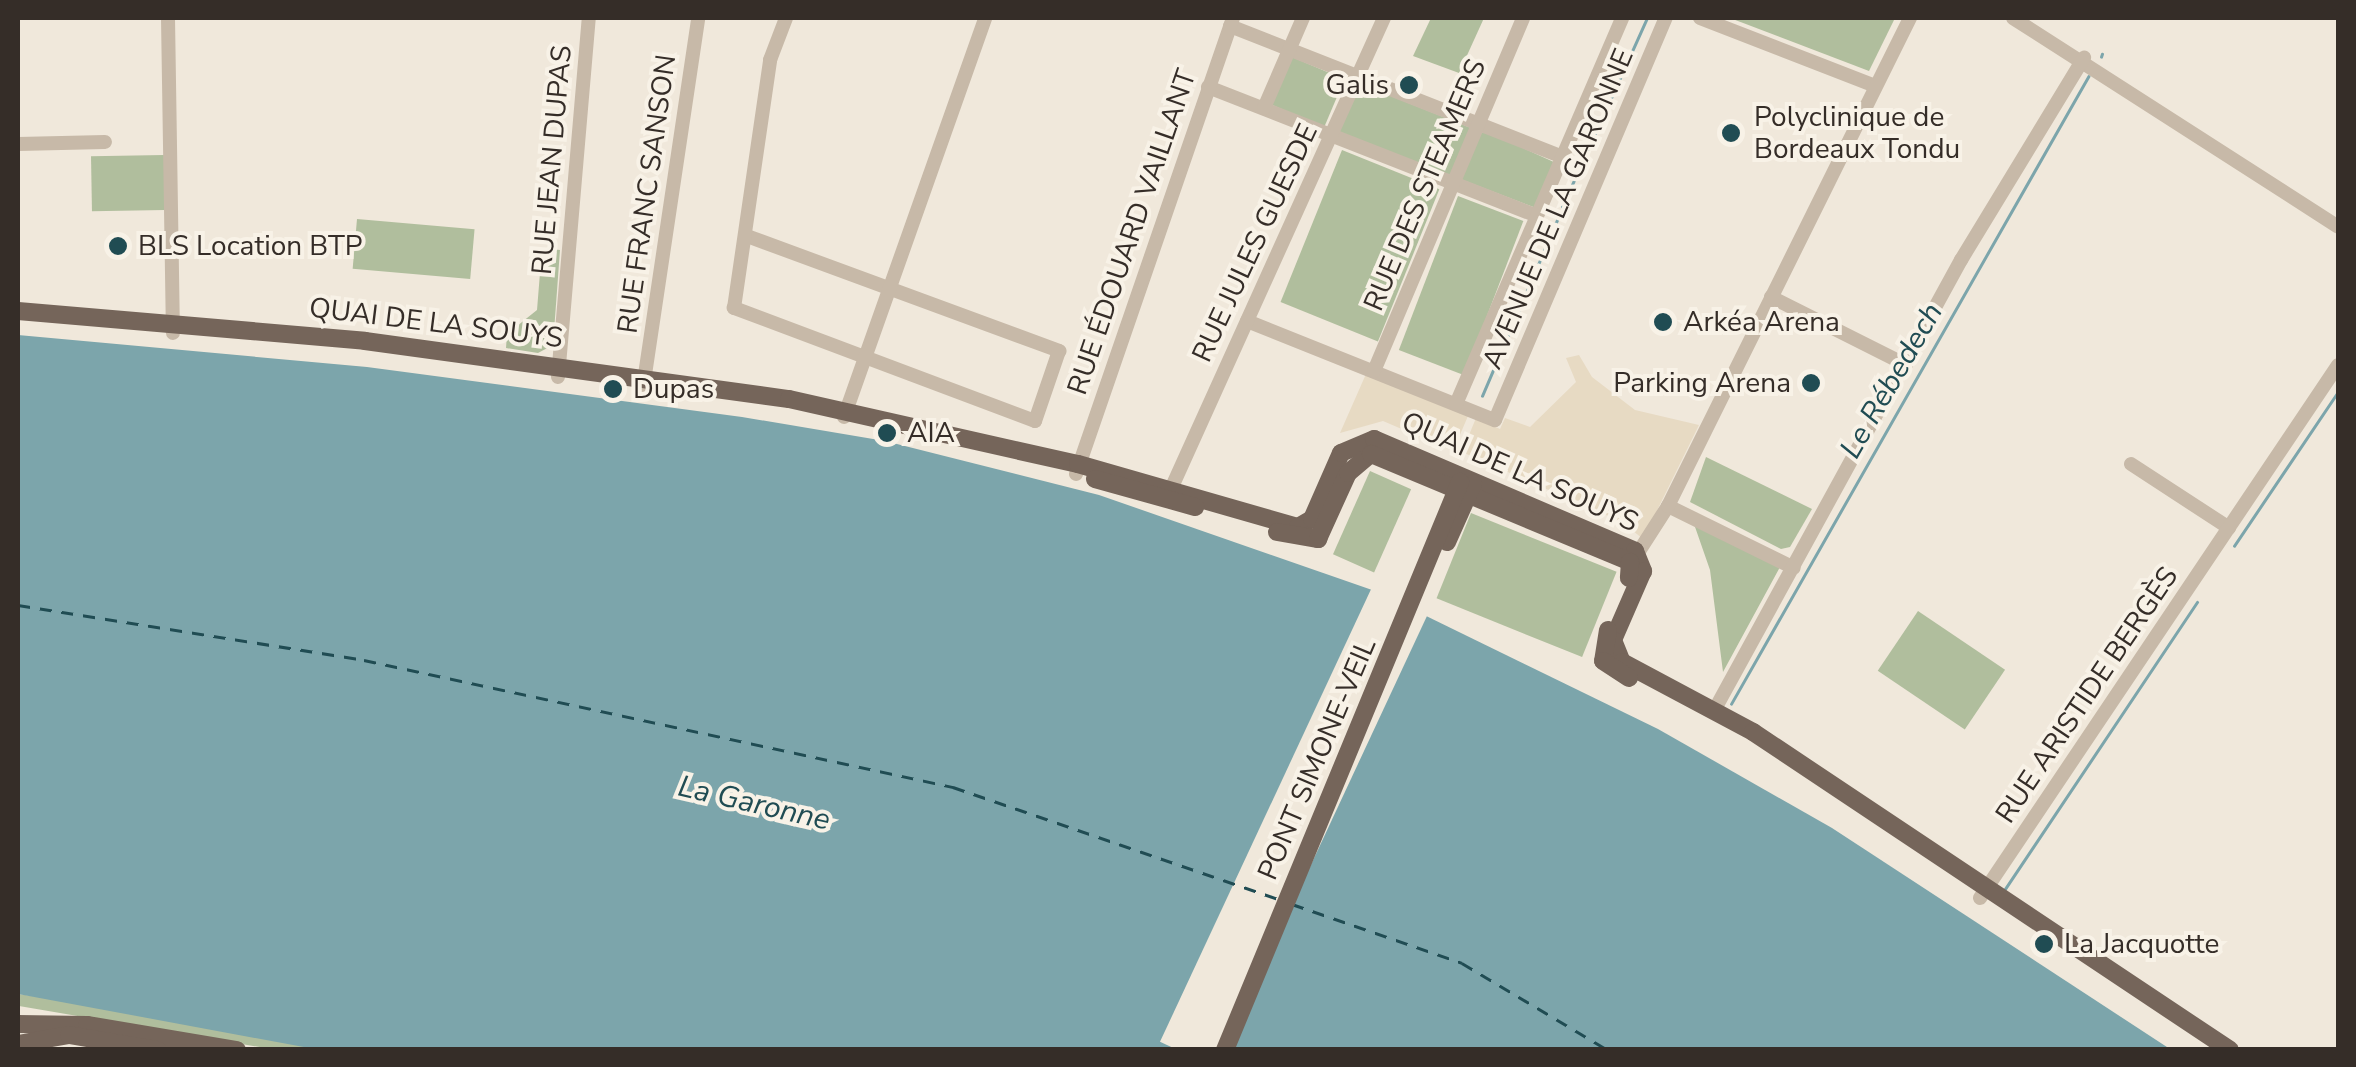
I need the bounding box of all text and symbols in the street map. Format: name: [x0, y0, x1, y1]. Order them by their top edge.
street label: RUE JEAN DUPAS: [525, 44, 579, 276]
street label: AVENUE DE LA GARONNE: [1475, 44, 1641, 374]
street label: RUE FRANC SANSON: [611, 52, 683, 336]
street label: RUE DES STEAMERS: [1357, 54, 1493, 316]
street label: RUE ÉDOUARD VAILLANT: [1060, 65, 1204, 399]
place label: Galis: [1326, 68, 1389, 102]
marker: Galis: [1398, 74, 1420, 96]
place label: Polyclinique de Bordeaux Tondu: [1754, 100, 1960, 166]
street label: RUE JULES GUESDE: [1185, 119, 1325, 367]
marker: Polyclinique de Bordeaux Tondu: [1718, 120, 1744, 146]
place label: BLS Location BTP: [138, 229, 363, 263]
marker: BLS Location BTP: [107, 235, 129, 257]
street label: QUAI DE LA SOUYS: [307, 291, 565, 355]
water label: Le Rébedech: [1833, 297, 1951, 465]
place label: Arkéa Arena: [1683, 305, 1840, 339]
marker: Arkéa Arena: [1652, 311, 1674, 333]
place label: Parking Arena: [1613, 366, 1791, 400]
place label: Dupas: [633, 372, 714, 406]
marker: Parking Arena: [1800, 372, 1822, 394]
marker: Dupas: [602, 378, 624, 400]
street label: QUAI DE LA SOUYS: [1397, 405, 1643, 539]
place label: AIA: [907, 416, 955, 450]
marker: AIA: [876, 422, 898, 444]
street label: RUE ARISTIDE BERGÈS: [1989, 561, 2185, 829]
street label: PONT SIMONE-VEIL: [1251, 633, 1383, 885]
water label: La Garonne: [675, 769, 833, 839]
place label: La Jacquotte: [2064, 927, 2219, 961]
marker: La Jacquotte: [2033, 933, 2055, 955]

